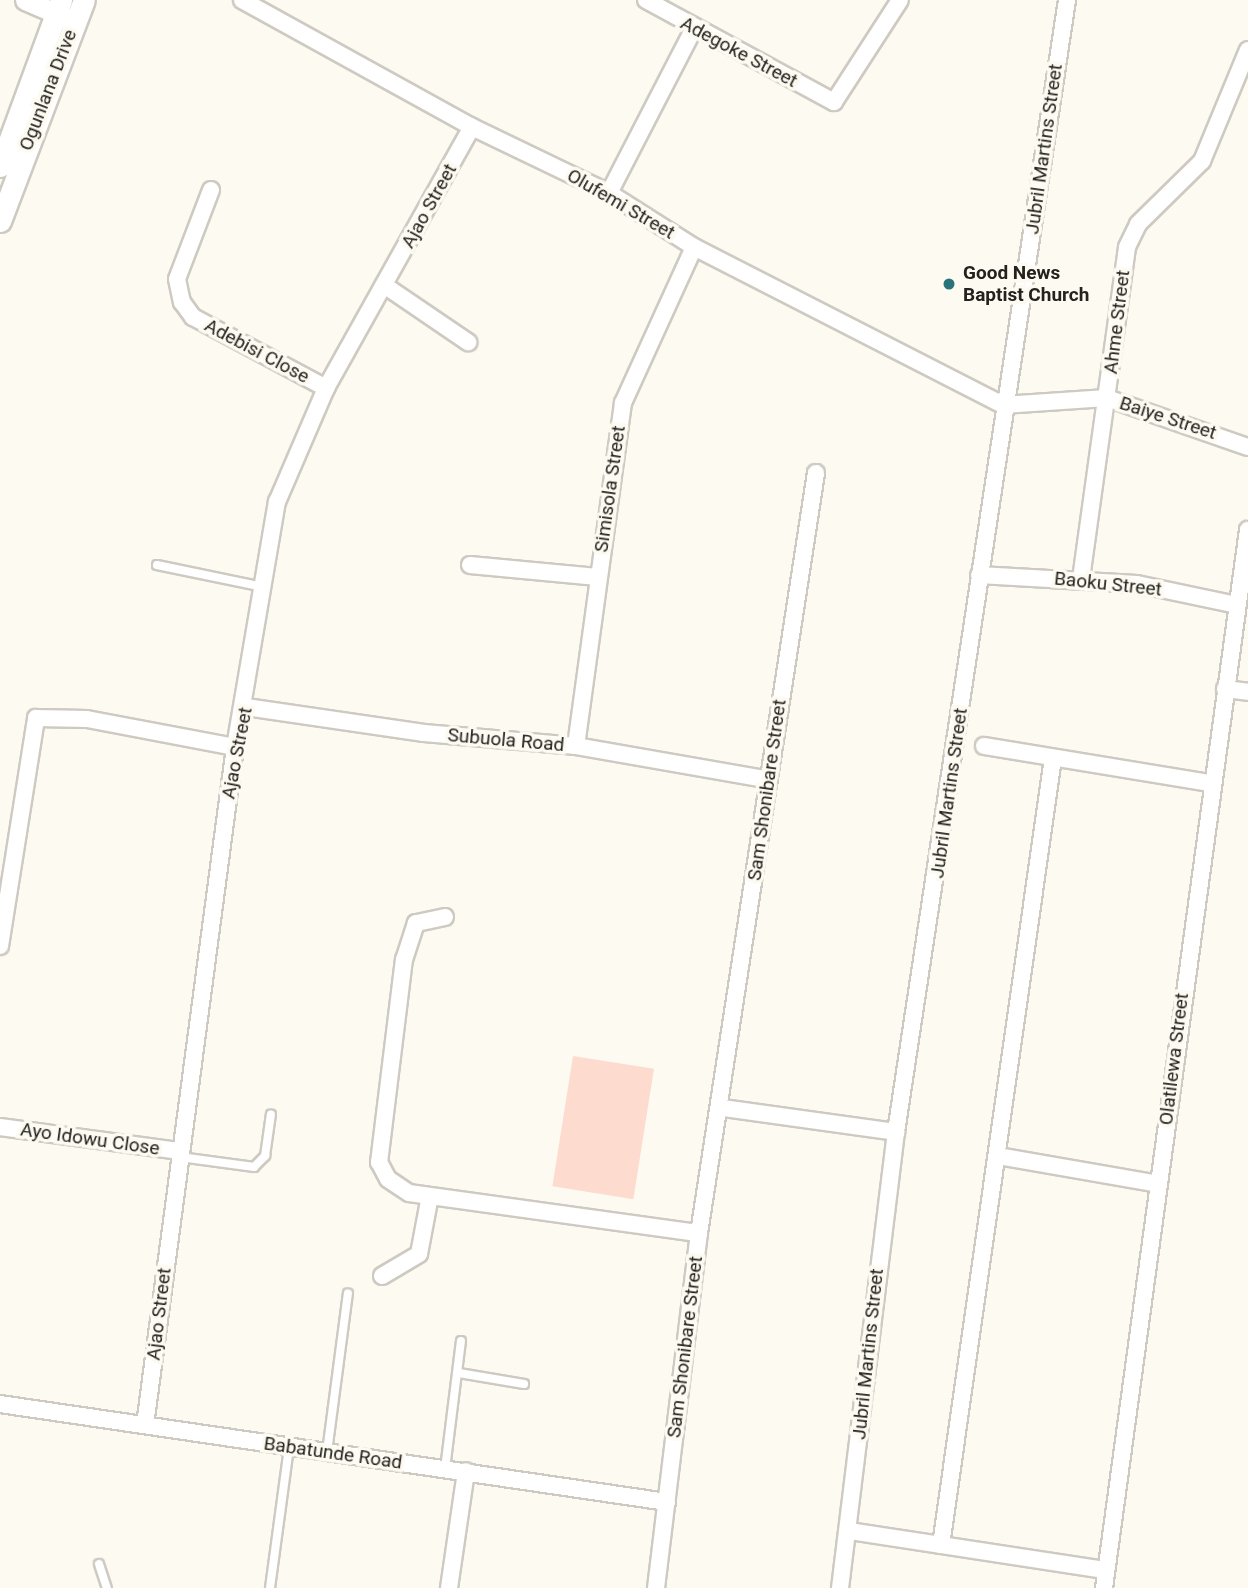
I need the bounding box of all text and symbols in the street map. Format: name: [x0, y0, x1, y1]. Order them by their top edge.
street label: Adegoke Street: [677, 12, 801, 92]
street label: Ogunlana Drive: [14, 26, 82, 154]
street label: Jubril Martins Street: [1021, 62, 1067, 236]
street label: Ajao Street: [396, 160, 462, 252]
street label: Olufemi Street: [563, 164, 679, 244]
place label: Good News Baptist Church: [963, 262, 1089, 306]
street label: Ahme Street: [1099, 269, 1135, 375]
marker: Good News Baptist Church: [941, 276, 957, 292]
street label: Adebisi Close: [201, 314, 313, 388]
street label: Baiye Street: [1117, 392, 1219, 444]
street label: Simisola Street: [590, 424, 630, 554]
street label: Baoku Street: [1053, 567, 1163, 601]
street label: Sam Shonibare Street: [743, 698, 791, 882]
street label: Ajao Street: [217, 705, 257, 801]
street label: Jubril Martins Street: [926, 706, 972, 880]
street label: Subuola Road: [447, 724, 565, 756]
street label: Olatilewa Street: [1155, 992, 1193, 1126]
street label: Ayo Idowu Close: [19, 1118, 161, 1160]
street label: Sam Shonibare Street: [663, 1255, 707, 1439]
street label: Ajao Street: [142, 1266, 176, 1362]
street label: Jubril Martins Street: [848, 1267, 888, 1441]
street label: Babatunde Road: [262, 1432, 404, 1474]

